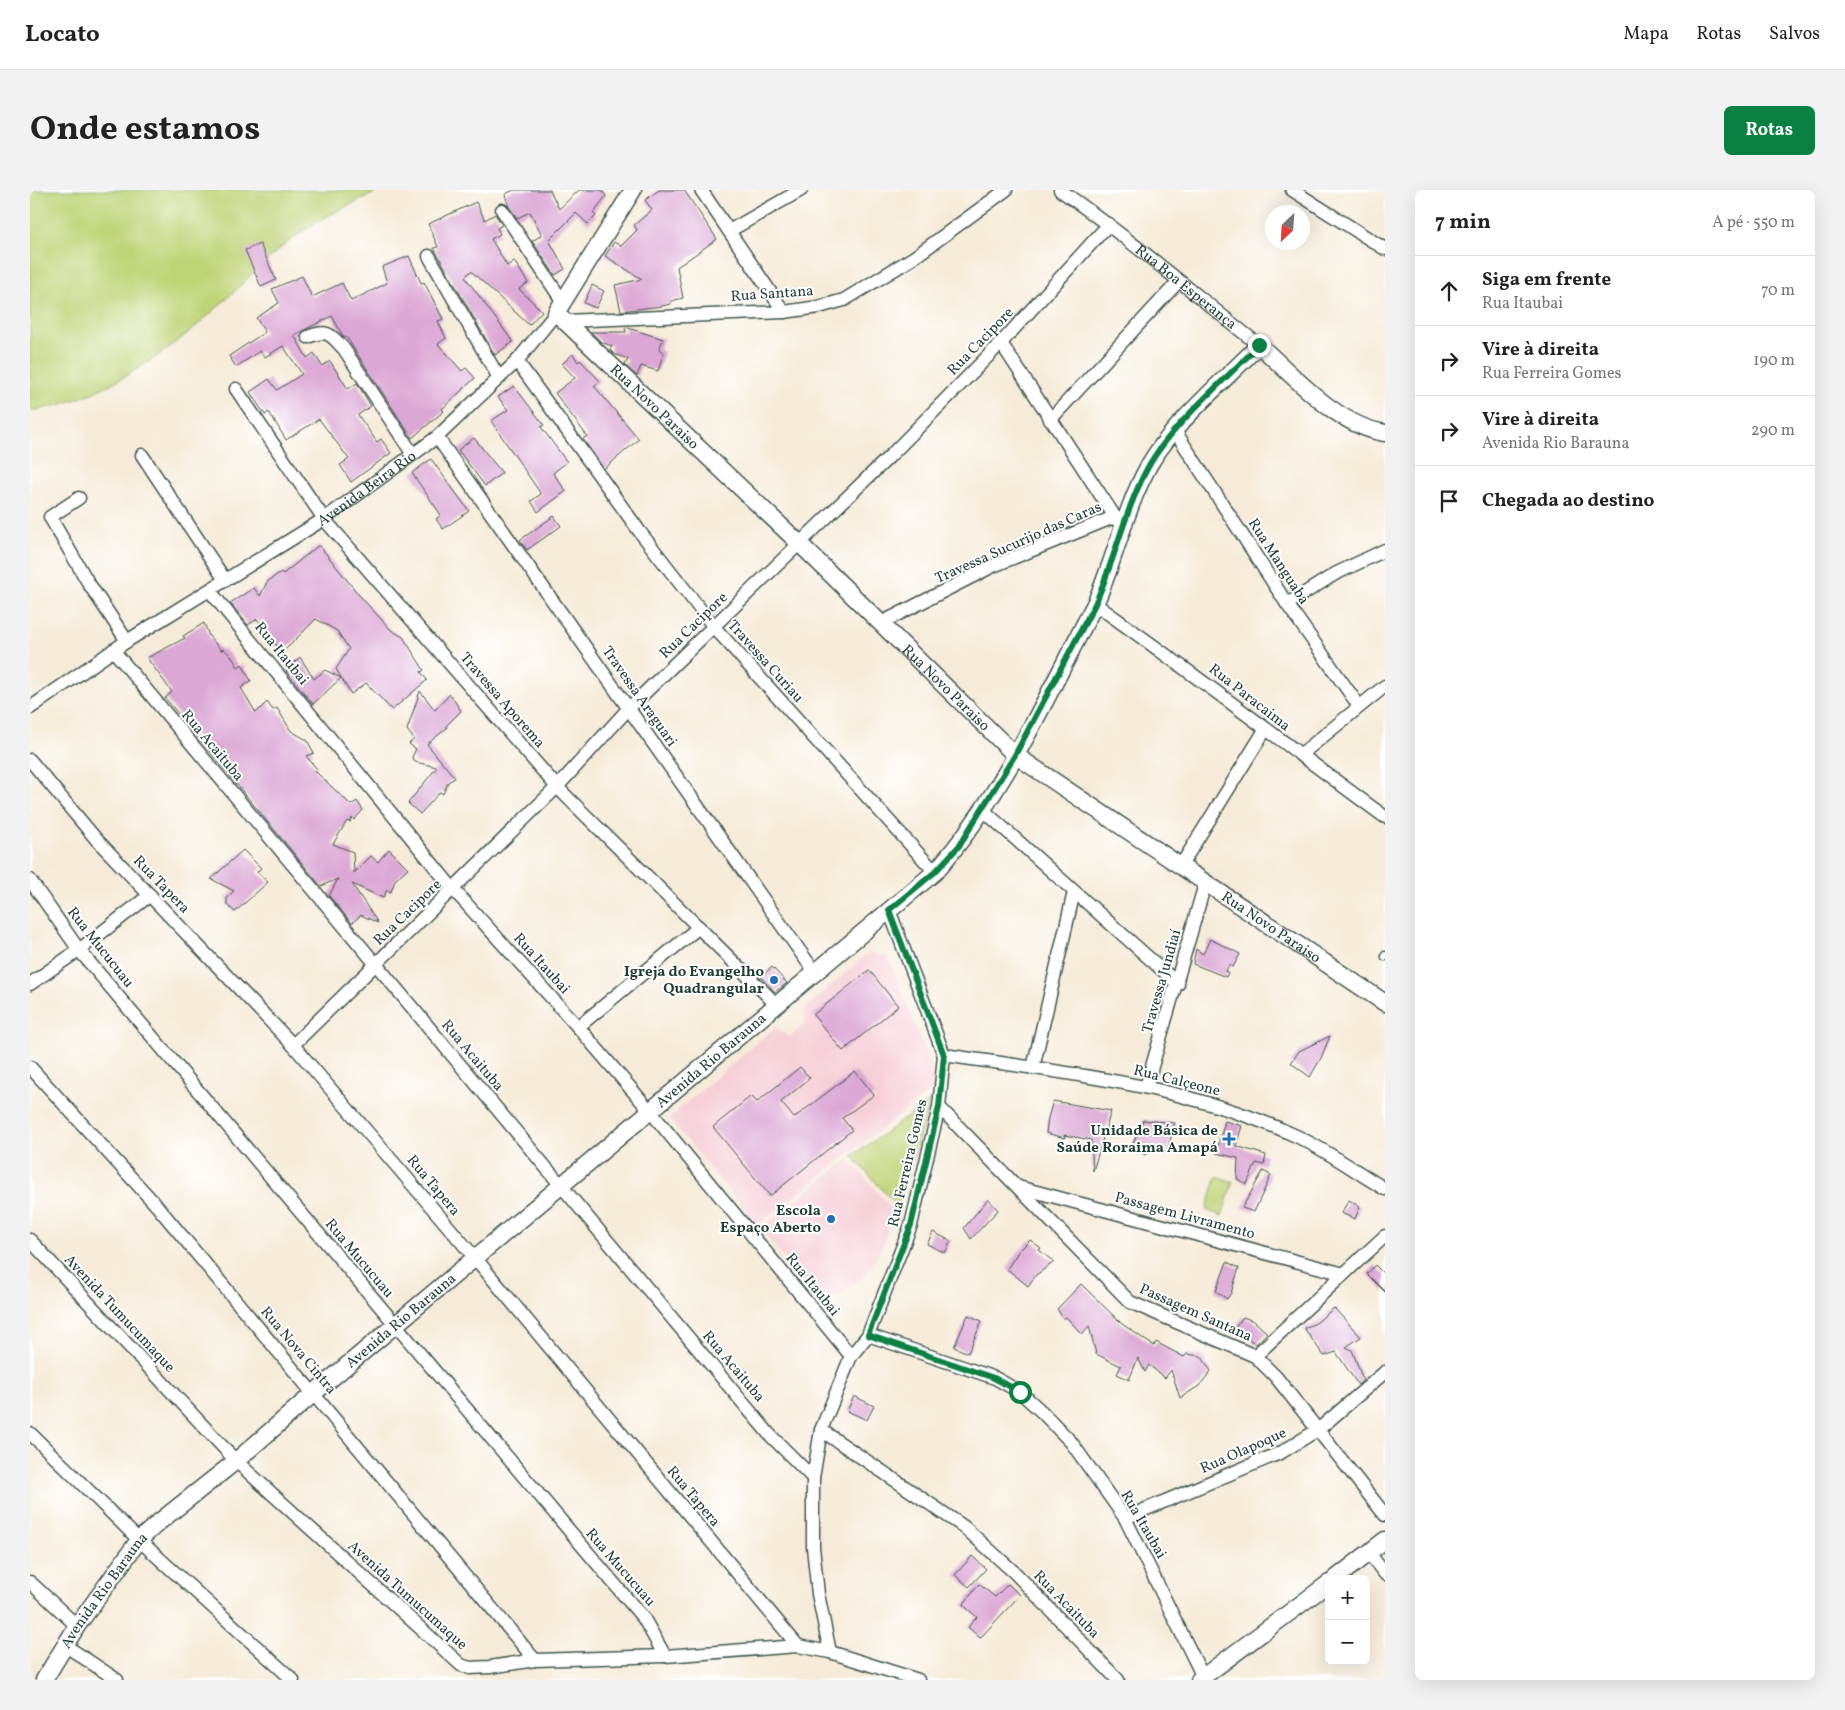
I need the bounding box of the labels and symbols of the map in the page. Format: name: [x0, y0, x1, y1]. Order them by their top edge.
north arrow: [1265, 205, 1310, 250]
street label: Rua Boa Esperança: [1130, 240, 1241, 335]
street label: Rua Santana: [730, 281, 814, 308]
street label: Rua Cacipore: [943, 303, 1019, 381]
route end: [1248, 334, 1271, 357]
street label: Rua Novo Paraiso: [604, 360, 703, 455]
street label: Avenida Beira Rio: [314, 446, 421, 533]
street label: Travessa Sucurijo das Caras: [932, 497, 1105, 590]
street label: Rua Manguaba: [1242, 515, 1313, 609]
street label: Rua Cacipore: [655, 588, 733, 664]
street label: Travessa Curiau: [722, 616, 808, 708]
street label: Rua Itaubai: [249, 618, 313, 690]
street label: Rua Novo Paraiso: [896, 640, 994, 737]
street label: Travessa Araguari: [596, 642, 681, 751]
street label: Travessa Aporema: [454, 649, 549, 753]
street label: Rua Paracaima: [1204, 660, 1294, 737]
street label: Rua Acaituba: [176, 706, 248, 786]
street label: Rua Tapera: [128, 851, 194, 919]
street label: Rua Cacipore: [369, 875, 447, 951]
street label: Rua Novo Paraiso: [1217, 887, 1325, 969]
street label: Rua Mucucuau: [62, 903, 138, 993]
street label: Travessa Jundiaí: [1138, 927, 1187, 1036]
street label: Rua Itaubai: [508, 929, 574, 999]
place label: Igreja do Evangelho Quadrangular: [624, 962, 764, 1000]
marker: Igreja do Evangelho Quadrangular: [768, 974, 780, 986]
street label: Avenida Rio Barauna: [652, 1009, 772, 1114]
street label: Rua Acaituba: [436, 1016, 508, 1096]
street label: Rua Calçeone: [1131, 1061, 1222, 1102]
street label: Rua Ferreira Gomes: [884, 1097, 933, 1229]
place label: Unidade Básica de Saúde Roraima Amapá: [1057, 1121, 1218, 1159]
marker: Unidade Básica de Saúde Roraima Amapá: [1222, 1132, 1236, 1146]
street label: Rua Tapera: [401, 1151, 465, 1221]
street label: Passagem Livramento: [1112, 1188, 1257, 1245]
place label: Escola Espaço Aberto: [720, 1201, 821, 1239]
marker: Escola Espaço Aberto: [825, 1213, 837, 1225]
street label: Rua Mucucuau: [319, 1215, 398, 1303]
street label: Rua Itaubai: [780, 1249, 844, 1321]
street label: Avenida Tumucumaque: [59, 1250, 179, 1378]
street label: Avenida Rio Barauna: [342, 1269, 461, 1374]
street label: Passagem Santana: [1136, 1279, 1255, 1348]
street label: Rua Nova Cintra: [255, 1303, 341, 1399]
street label: Rua Acaituba: [697, 1327, 769, 1407]
route start: [1009, 1381, 1032, 1404]
street label: Rua Olapoque: [1197, 1423, 1290, 1480]
street label: Rua Tapera: [661, 1462, 725, 1532]
street label: Rua Itaubai: [1115, 1487, 1171, 1563]
street label: Rua Mucucuau: [580, 1524, 660, 1612]
street label: Avenida Rio Barauna: [57, 1528, 153, 1653]
street label: Avenida Tumucumaque: [343, 1537, 471, 1656]
street label: Rua Acaituba: [1028, 1566, 1104, 1644]

